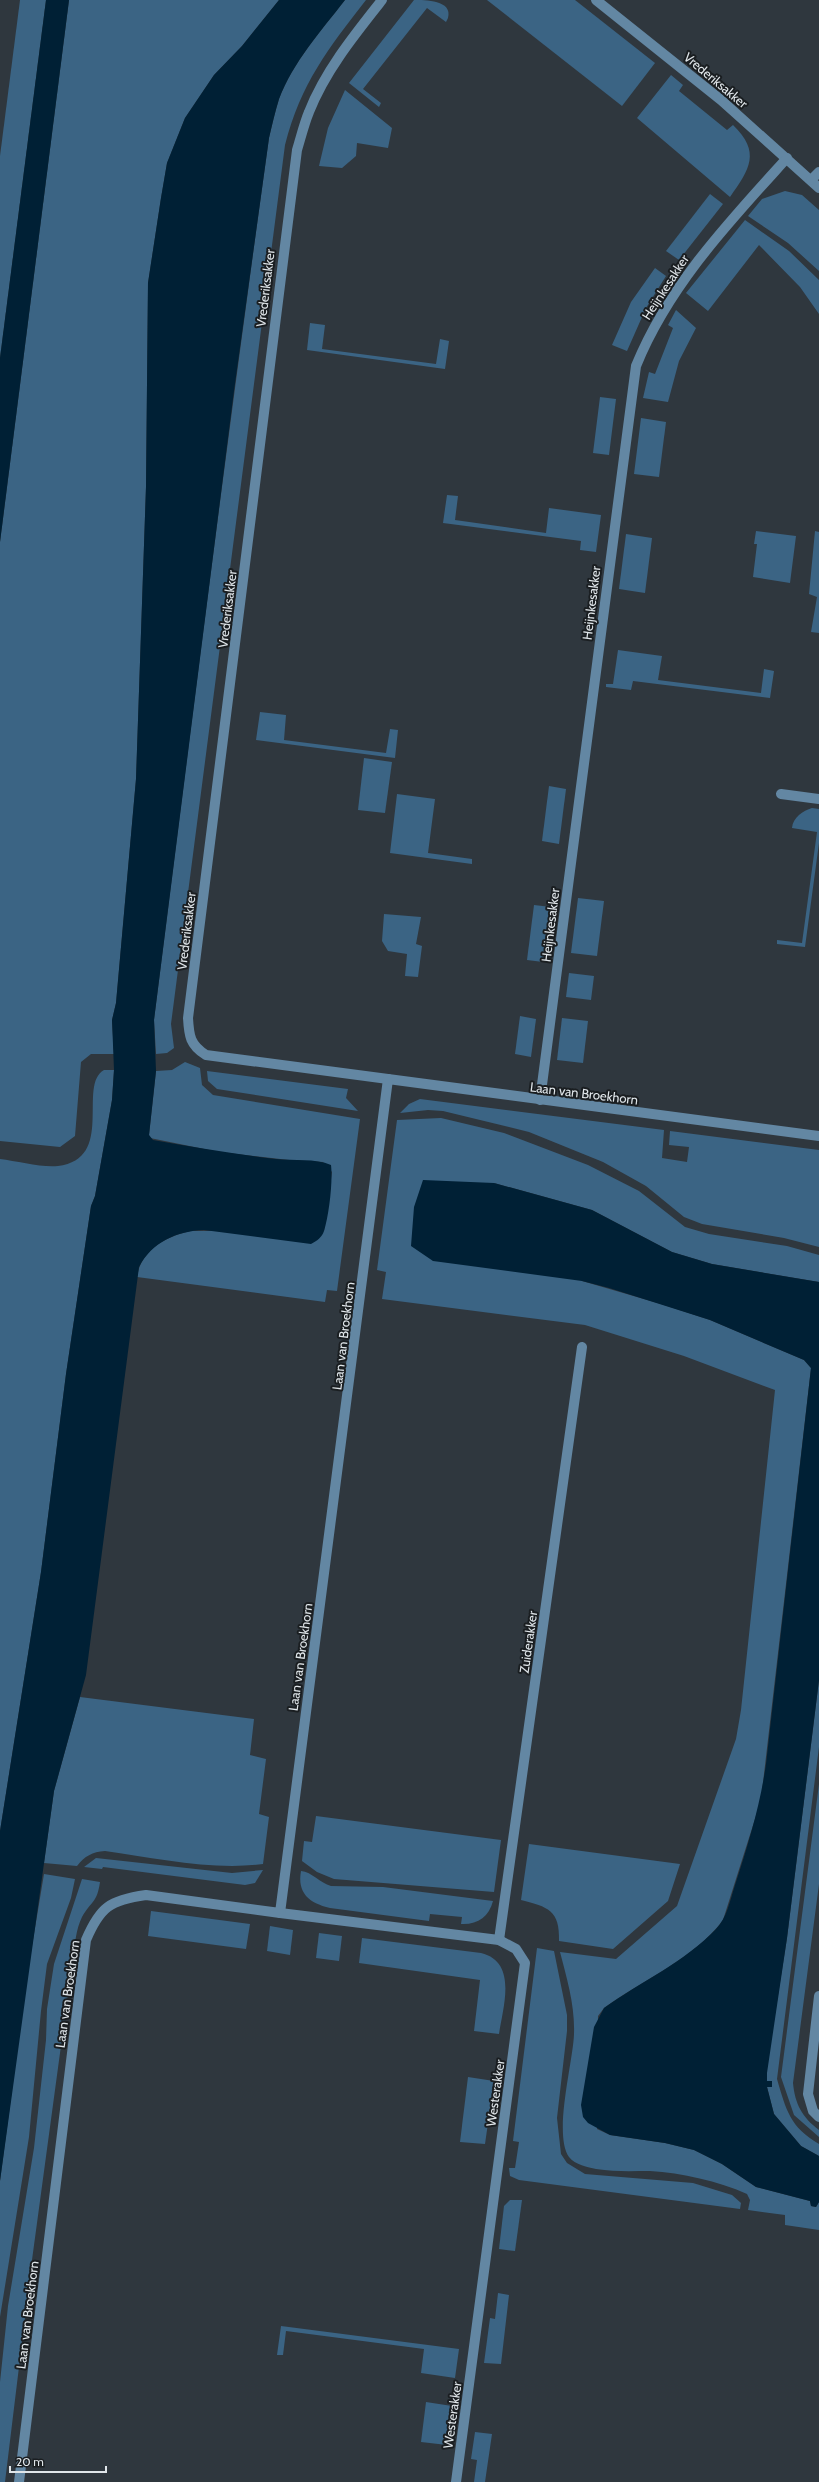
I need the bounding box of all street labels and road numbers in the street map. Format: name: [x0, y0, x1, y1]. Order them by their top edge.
street label: Vrederiksakker: [681, 49, 752, 112]
street label: Vrederiksakker: [252, 247, 278, 328]
street label: Heijnkesakker: [638, 251, 693, 323]
street label: Heijnkesakker: [579, 564, 605, 641]
street label: Vrederiksakker: [214, 568, 240, 649]
street label: Heijnkesakker: [538, 886, 564, 963]
street label: Vrederiksakker: [173, 890, 199, 971]
street label: Laan van Broekhorn: [529, 1078, 639, 1108]
street label: Laan van Broekhorn: [328, 1281, 358, 1391]
street label: Laan van Broekhorn: [285, 1602, 315, 1712]
street label: Zuiderakker: [516, 1609, 540, 1674]
street label: Laan van Broekhorn: [52, 1939, 82, 2049]
street label: Westerakker: [482, 2058, 508, 2127]
street label: Laan van Broekhorn: [12, 2260, 42, 2370]
street label: Westerakker: [439, 2380, 465, 2449]

